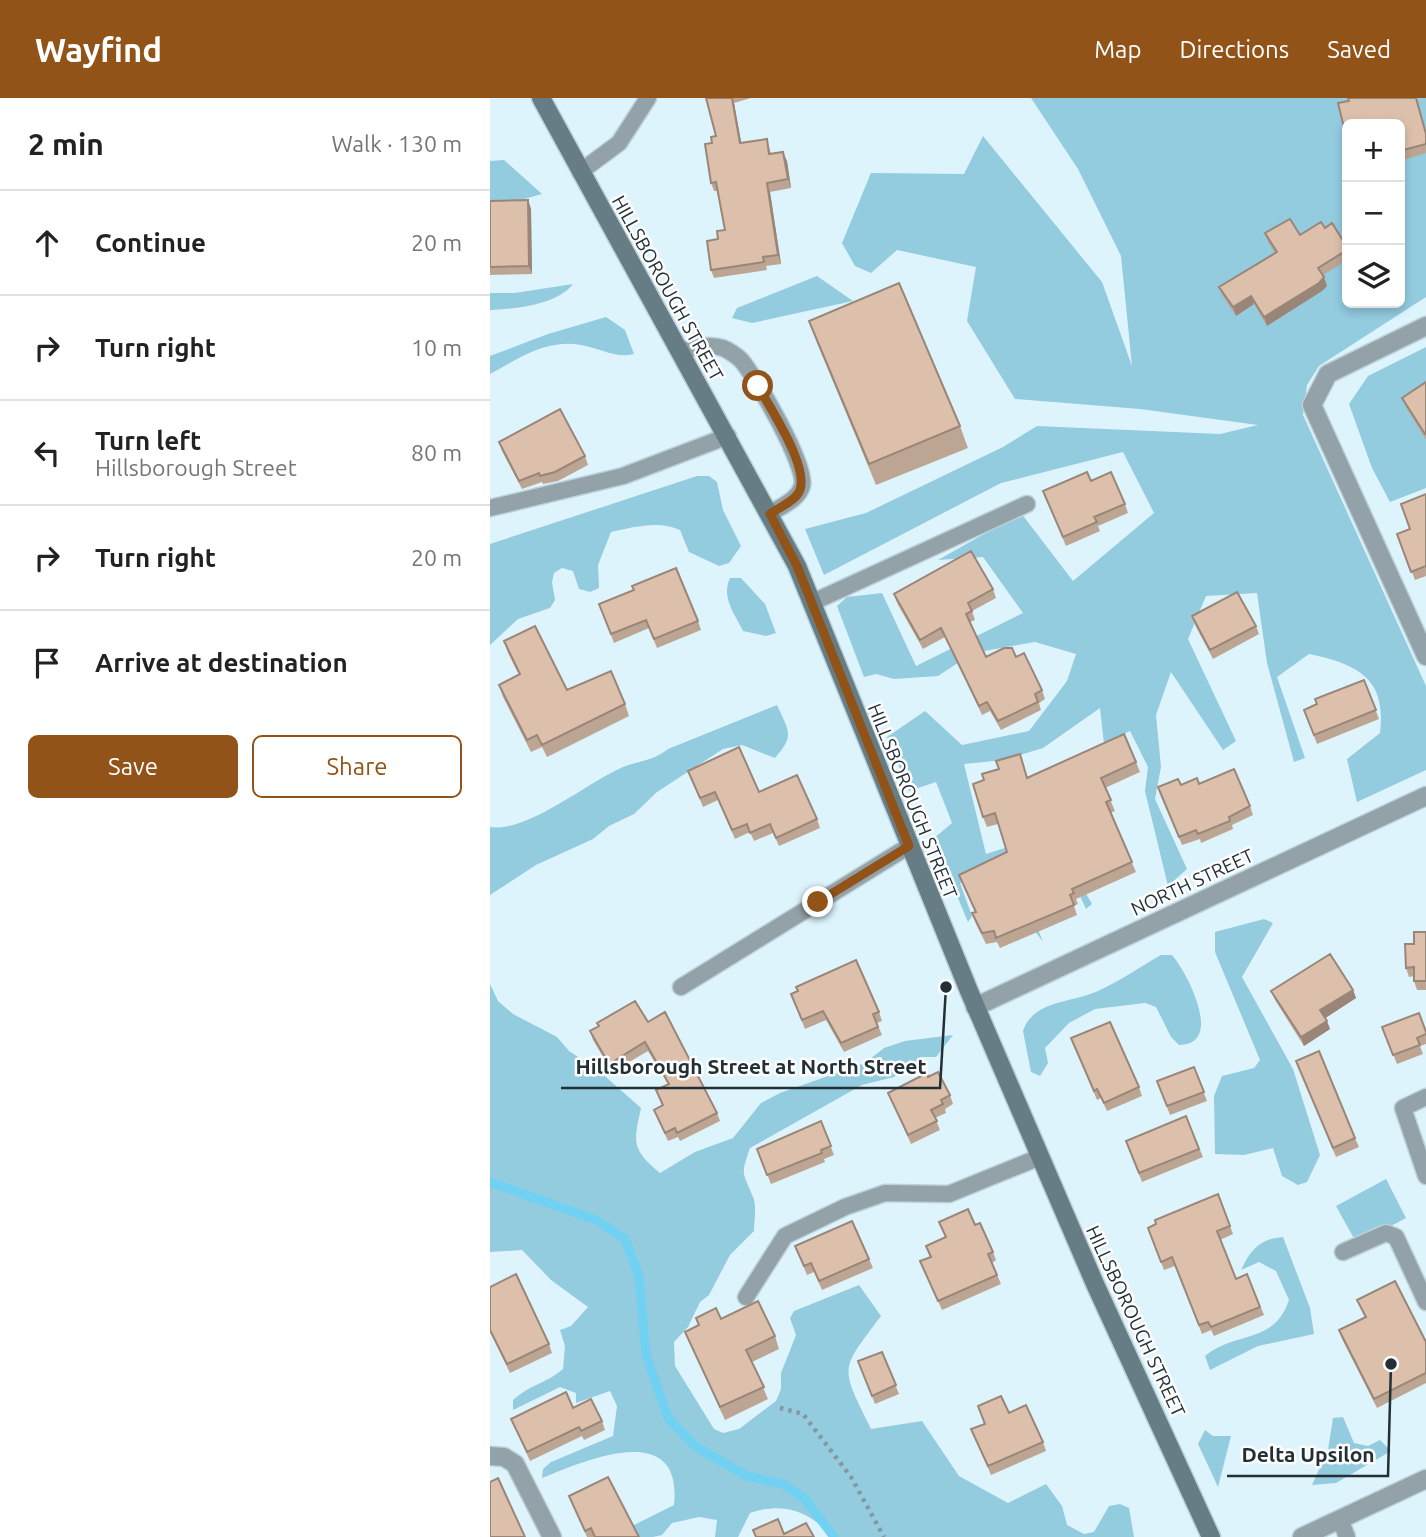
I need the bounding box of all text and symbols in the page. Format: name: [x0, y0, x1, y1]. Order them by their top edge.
text: Wayfind: [35, 31, 162, 68]
text: Map: [1094, 36, 1141, 63]
text: Directions: [1179, 36, 1289, 63]
text: Saved: [1327, 36, 1391, 63]
map controls: [1342, 119, 1405, 308]
button: +: [1342, 119, 1405, 182]
text: 2 min: [28, 127, 104, 161]
text: Walk · 130 m: [331, 131, 462, 156]
button: −: [1342, 182, 1405, 245]
street label: HILLSBOROUGH STREET: [608, 192, 728, 385]
icon: ahead: [28, 224, 66, 262]
text: Continue: [95, 228, 206, 257]
text: 20 m: [411, 230, 462, 255]
button: layers: [1342, 245, 1405, 308]
icon: right: [28, 329, 66, 367]
text: Turn right: [95, 333, 216, 362]
text: 10 m: [411, 335, 462, 360]
route start: [742, 370, 773, 401]
text: Turn left: [95, 426, 201, 455]
icon: left: [28, 434, 66, 472]
text: 80 m: [411, 440, 462, 465]
text: Hillsborough Street: [95, 455, 297, 480]
icon: right: [28, 539, 66, 577]
text: Turn right: [95, 543, 216, 572]
text: 20 m: [411, 545, 462, 570]
icon: arrive: [28, 644, 66, 682]
text: Arrive at destination: [95, 648, 348, 677]
street label: HILLSBOROUGH STREET: [864, 700, 962, 902]
button: Save: [28, 735, 238, 798]
button: Share: [252, 735, 462, 798]
street label: NORTH STREET: [1127, 844, 1257, 920]
route end: [802, 886, 833, 917]
callout: Hillsborough Street at North Street: [561, 1046, 940, 1088]
text: Hillsborough Street at North Street: [576, 1054, 927, 1078]
street label: HILLSBOROUGH STREET: [1082, 1222, 1190, 1420]
callout: Delta Upsilon: [1227, 1434, 1388, 1476]
text: Delta Upsilon: [1241, 1442, 1375, 1466]

